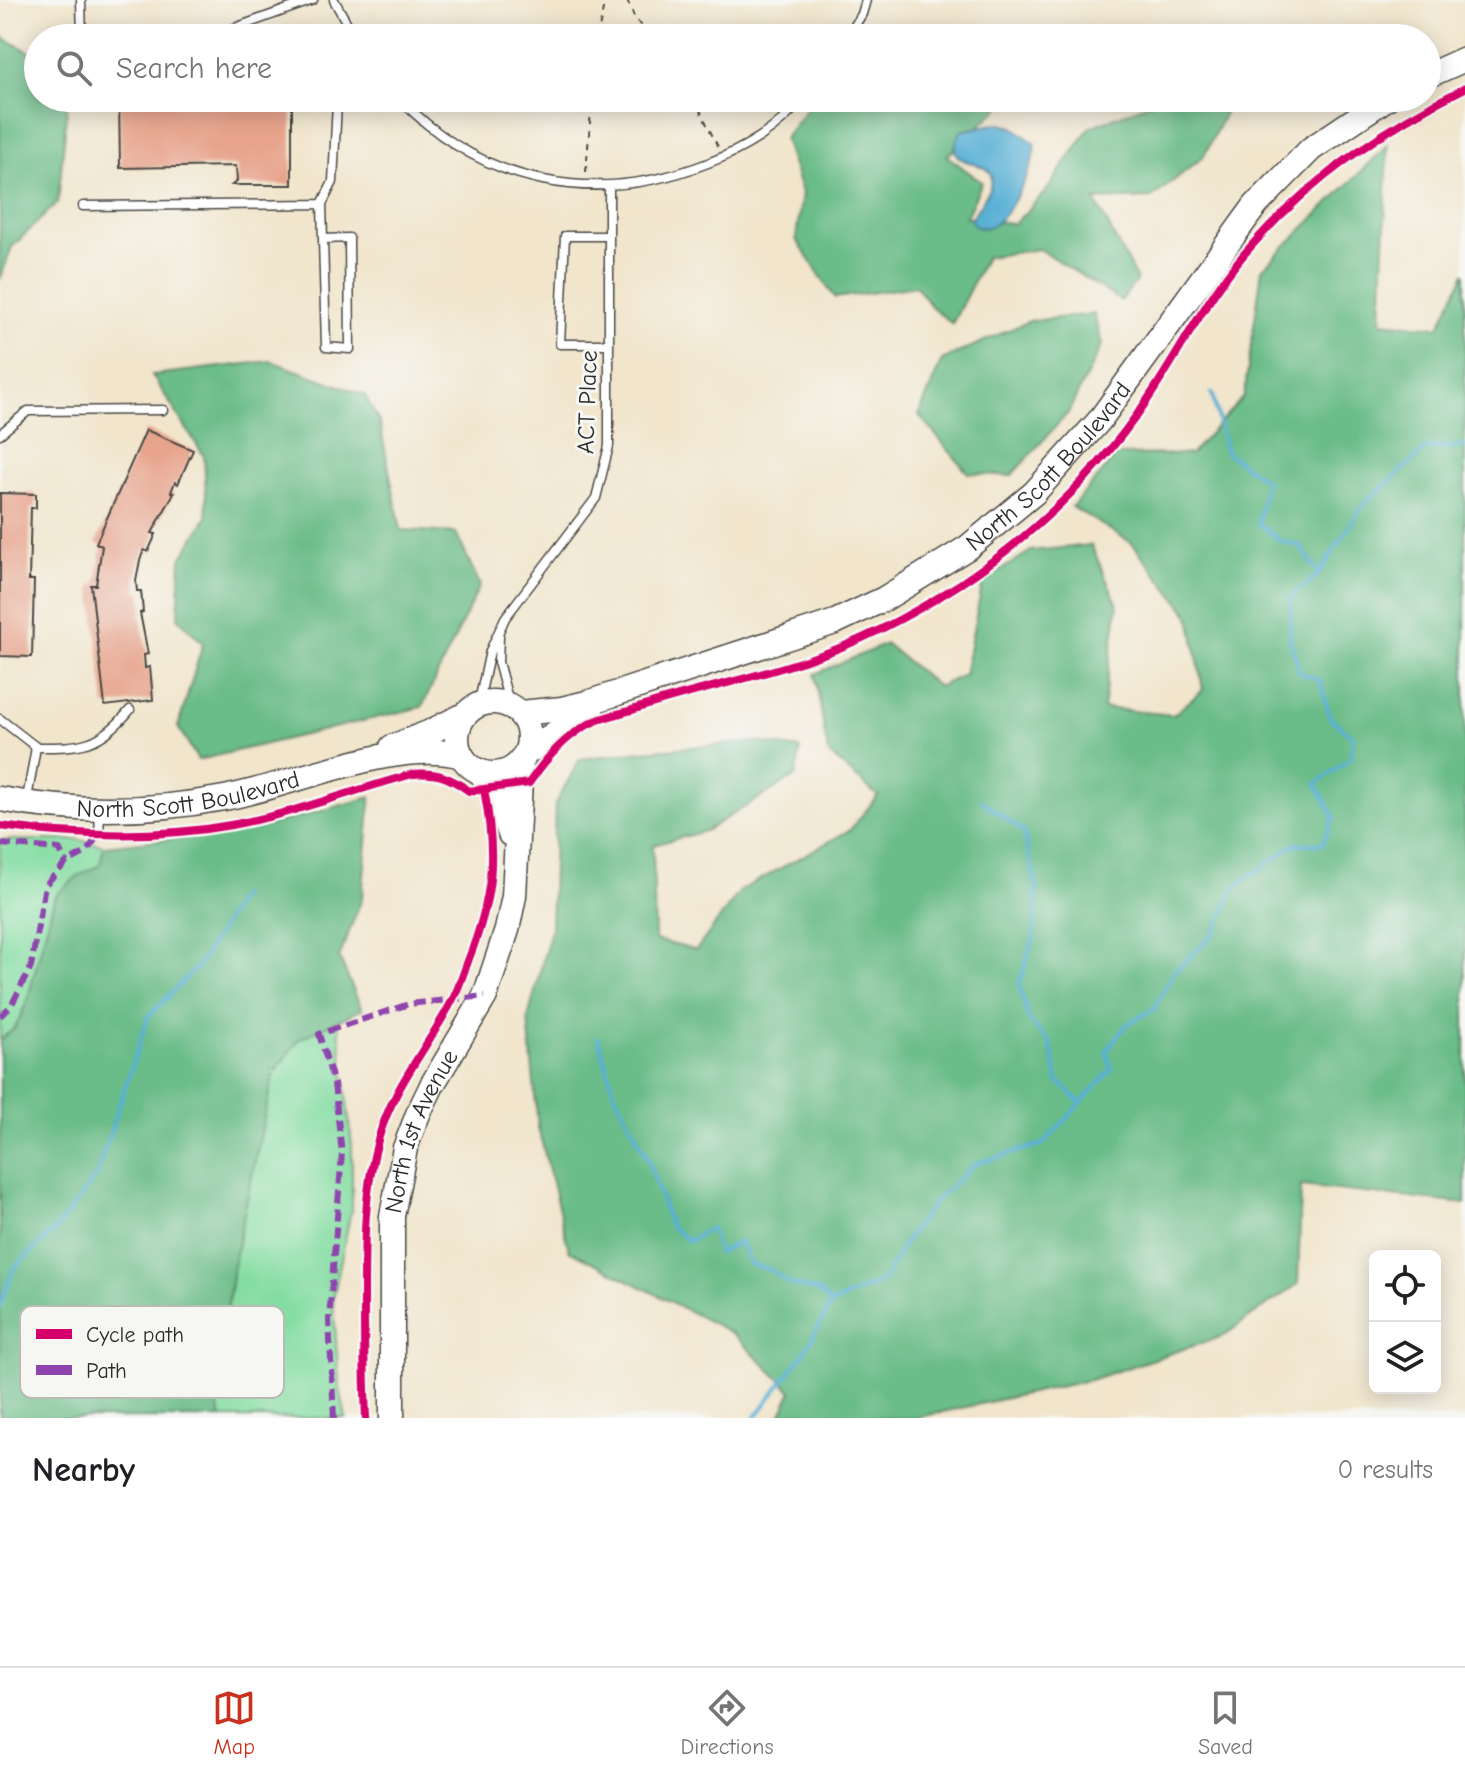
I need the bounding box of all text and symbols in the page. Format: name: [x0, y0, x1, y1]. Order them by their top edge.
search box: [24, 24, 1441, 112]
icon: search: [52, 46, 96, 90]
text: Search here: [116, 51, 272, 86]
street label: ACT Place: [571, 350, 603, 454]
street label: North Scott Boulevard: [960, 377, 1137, 557]
street label: North Scott Boulevard: [76, 765, 303, 823]
street label: North 1st Avenue: [379, 1044, 464, 1215]
map controls: [1369, 1250, 1441, 1394]
button: locate: [1369, 1250, 1441, 1322]
legend: [20, 1306, 284, 1398]
text: Cycle path: [86, 1322, 184, 1348]
button: layers: [1369, 1322, 1441, 1394]
text: Path: [86, 1358, 127, 1384]
text: Nearby: [32, 1450, 135, 1490]
text: 0 results: [1338, 1455, 1433, 1485]
tab: Map: [212, 1686, 256, 1760]
tab: Directions: [681, 1686, 774, 1760]
tab: Saved: [1198, 1686, 1253, 1760]

